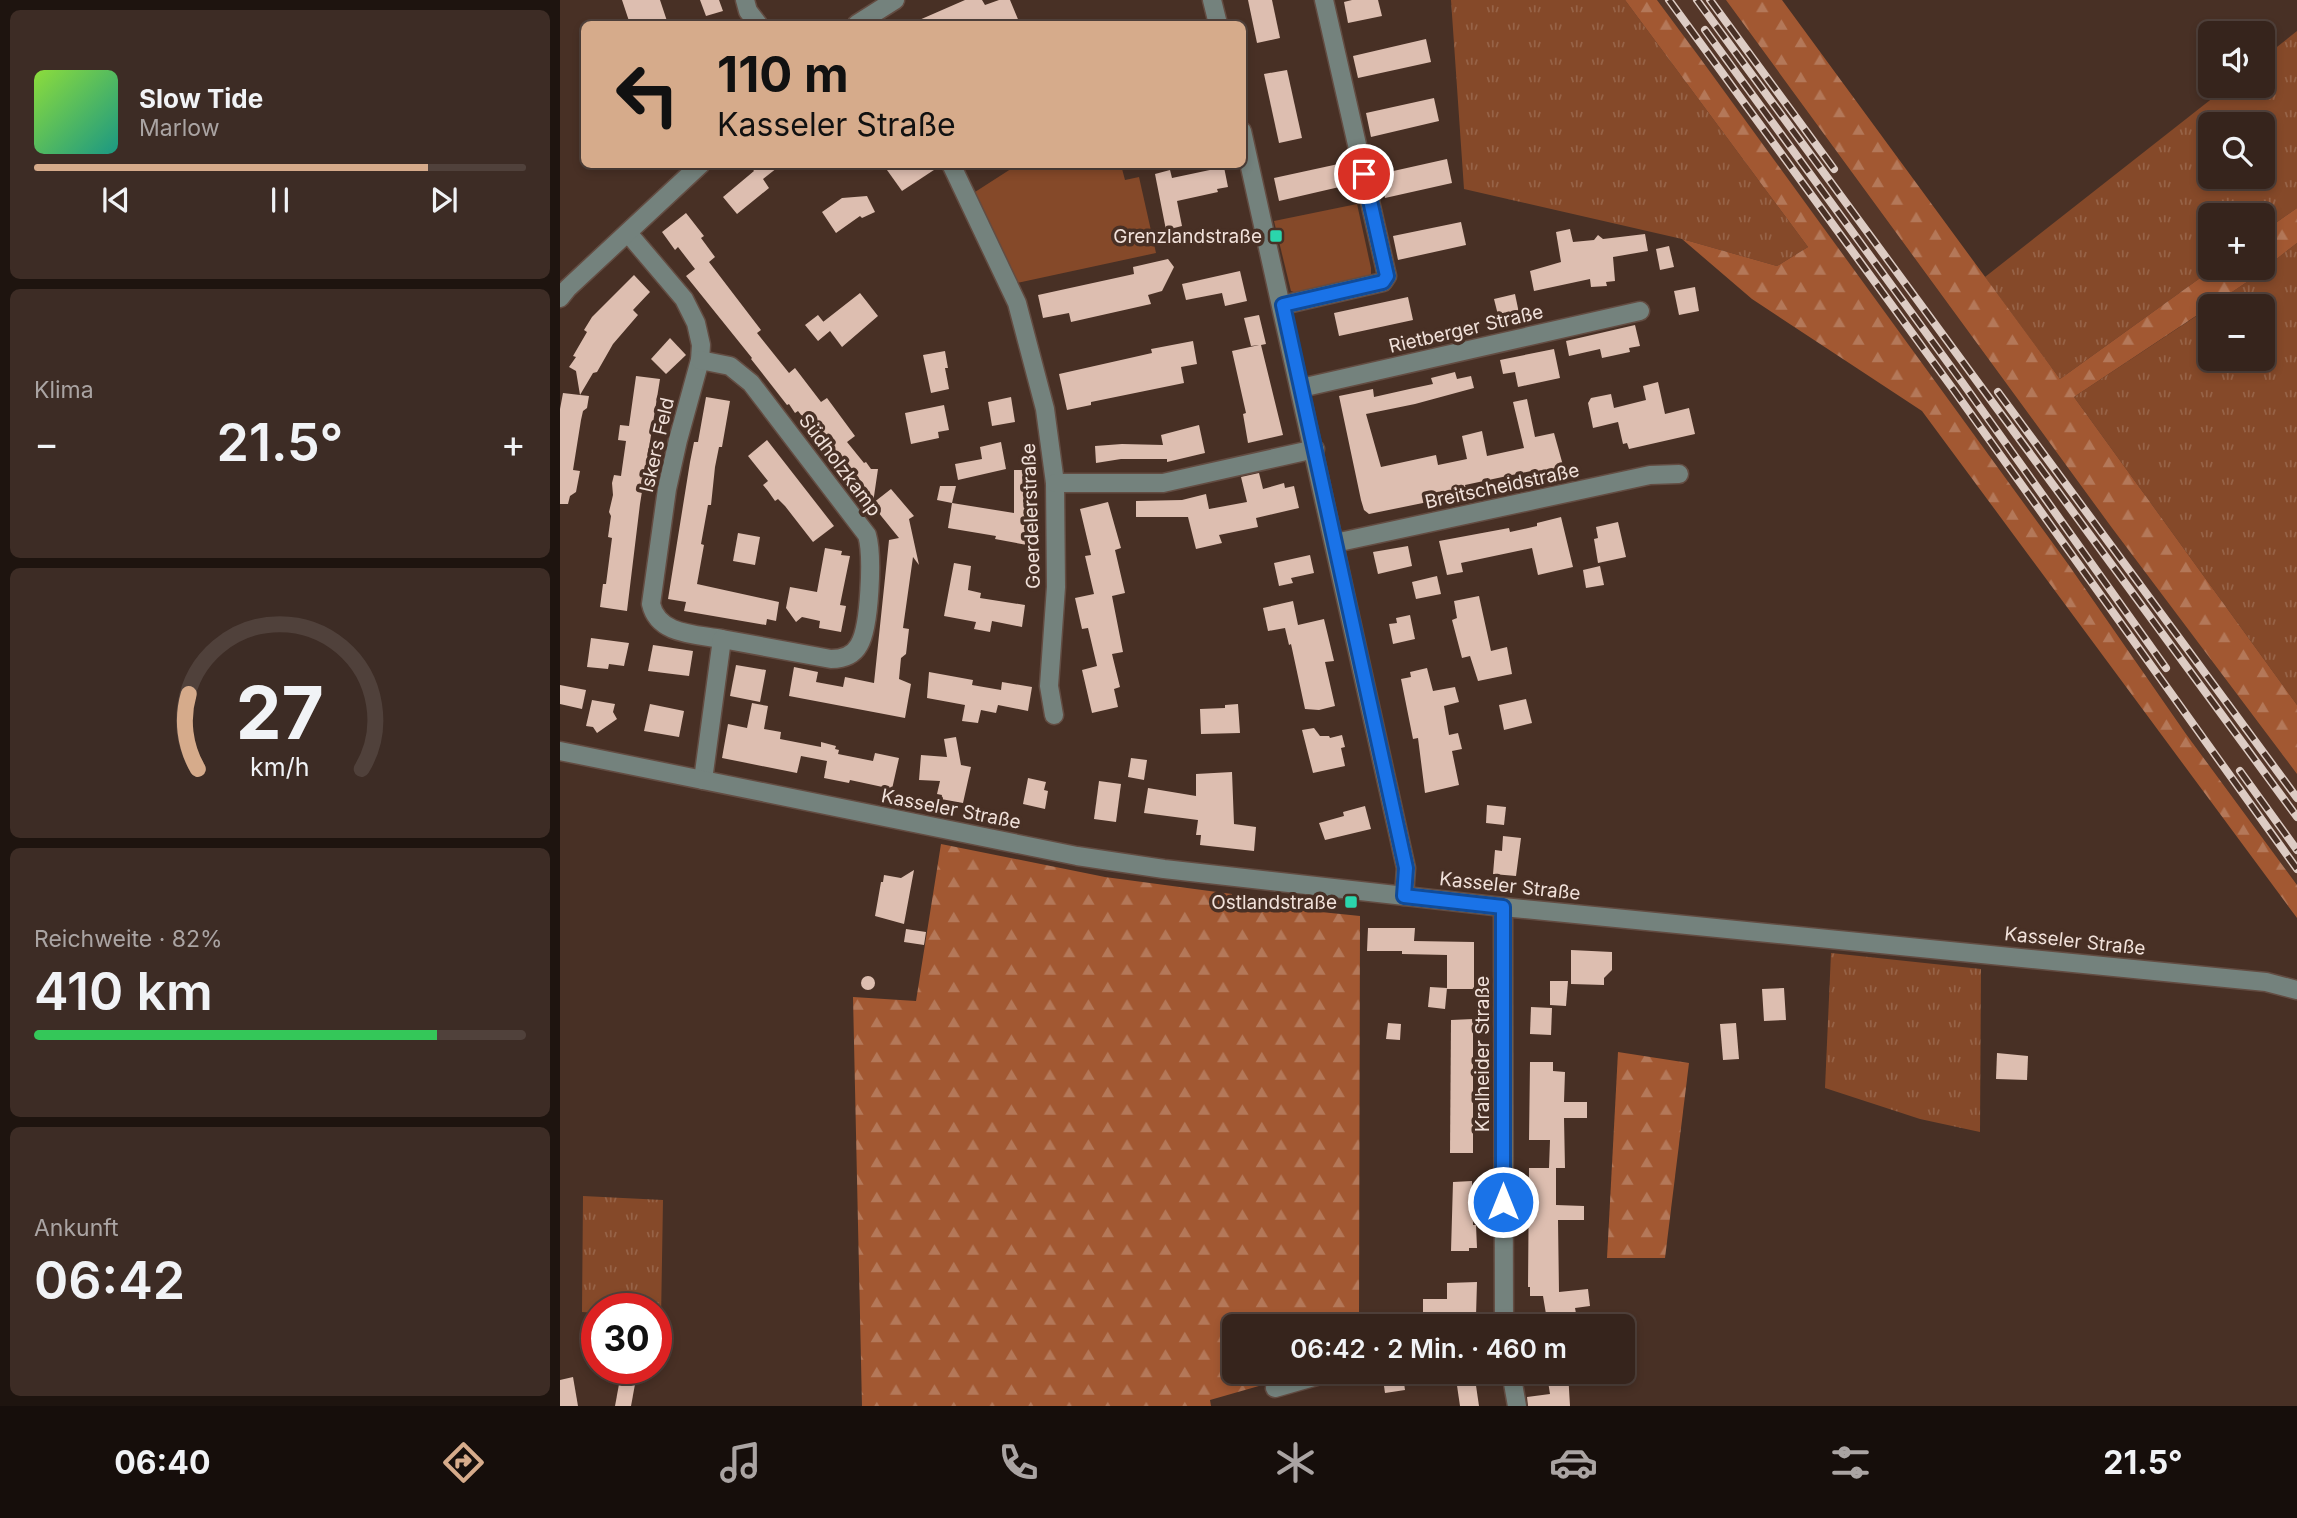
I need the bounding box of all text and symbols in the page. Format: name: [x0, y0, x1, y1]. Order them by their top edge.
map controls: [2198, 21, 2275, 371]
button: sound: [2198, 21, 2275, 98]
text: 110 m: [717, 45, 849, 104]
icon: left: [602, 49, 693, 140]
text: Slow Tide: [139, 83, 263, 114]
text: Kasseler Straße: [717, 105, 956, 144]
button: search: [2198, 112, 2275, 189]
text: Marlow: [139, 114, 219, 142]
pin: [1334, 144, 1394, 204]
icon: arrive: [1345, 155, 1383, 193]
icon: previous: [97, 181, 135, 219]
icon: pause: [261, 181, 299, 219]
icon: next: [425, 181, 463, 219]
button: +: [2198, 203, 2275, 280]
place label: Grenzlandstraße: [1113, 225, 1262, 248]
marker: Grenzlandstraße: [1268, 228, 1284, 244]
button: −: [2198, 294, 2275, 371]
street label: Rietberger Straße: [1386, 300, 1546, 358]
text: Klima: [34, 376, 94, 404]
street label: Iskers Feld: [635, 395, 679, 495]
street label: Südholzkamp: [794, 409, 886, 521]
text: 21.5°: [217, 411, 343, 474]
text: −: [34, 420, 59, 466]
text: +: [501, 420, 526, 466]
street label: Goerdelerstraße: [1017, 443, 1045, 589]
street label: Breitscheidstraße: [1423, 458, 1581, 514]
text: 27: [236, 668, 324, 757]
text: km/h: [250, 752, 310, 782]
street label: Kasseler Straße: [879, 784, 1023, 834]
street label: Kasseler Straße: [1438, 867, 1582, 905]
place label: Ostlandstraße: [1211, 891, 1337, 914]
marker: Ostlandstraße: [1343, 894, 1359, 910]
street label: Kasseler Straße: [2003, 922, 2147, 960]
text: Reichweite · 82%: [34, 925, 223, 953]
text: 410 km: [34, 960, 213, 1023]
street label: Kralheider Straße: [1471, 976, 1494, 1132]
position arrow: [1466, 1165, 1540, 1239]
text: Ankunft: [34, 1214, 119, 1242]
text: 06:42: [34, 1249, 185, 1312]
speed limit sign: 30: [581, 1293, 672, 1384]
text: 06:42 · 2 Min. · 460 m: [1290, 1333, 1567, 1364]
icon: directions: [439, 1438, 488, 1487]
icon: music: [716, 1438, 765, 1487]
icon: phone: [994, 1438, 1043, 1487]
icon: climate: [1271, 1438, 1320, 1487]
icon: car: [1549, 1438, 1598, 1487]
icon: filters: [1826, 1438, 1875, 1487]
text: 06:40: [114, 1443, 210, 1482]
text: 21.5°: [2103, 1443, 2183, 1482]

